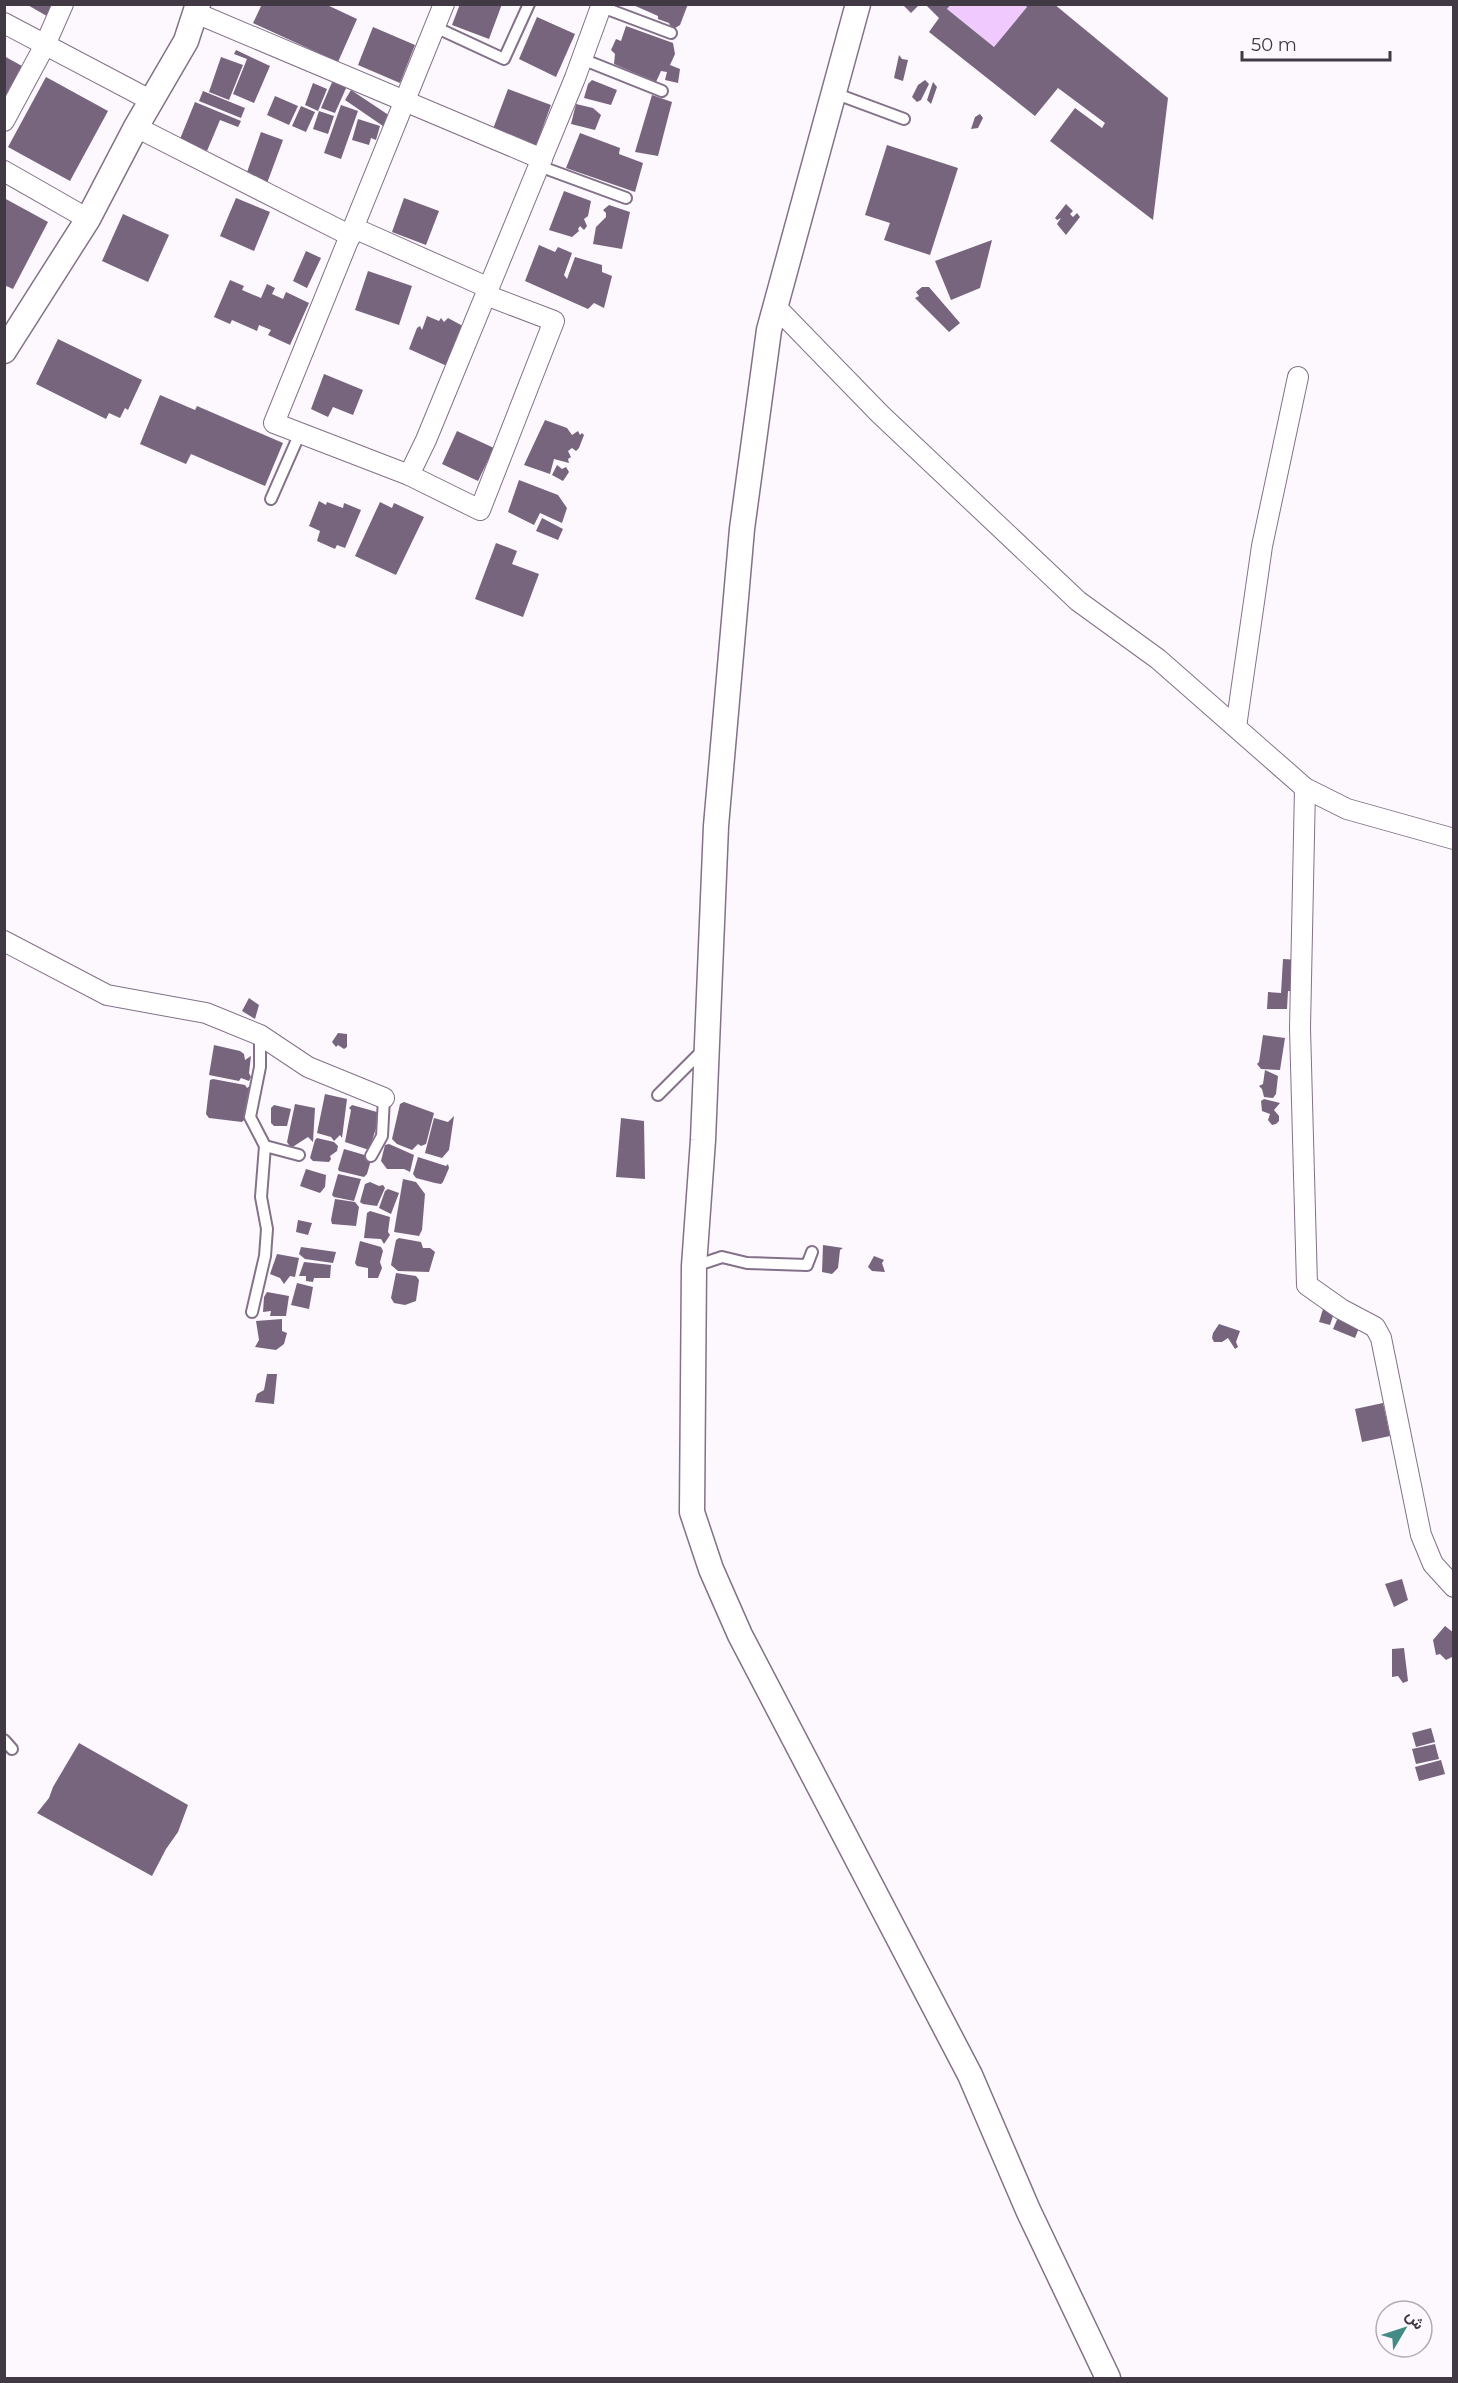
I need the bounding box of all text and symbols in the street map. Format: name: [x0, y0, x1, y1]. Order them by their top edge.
scale bar: [1242, 24, 1390, 62]
text: 50 m: [1251, 34, 1297, 56]
north arrow: [1374, 2299, 1434, 2359]
text: ش: [1402, 2306, 1429, 2333]

